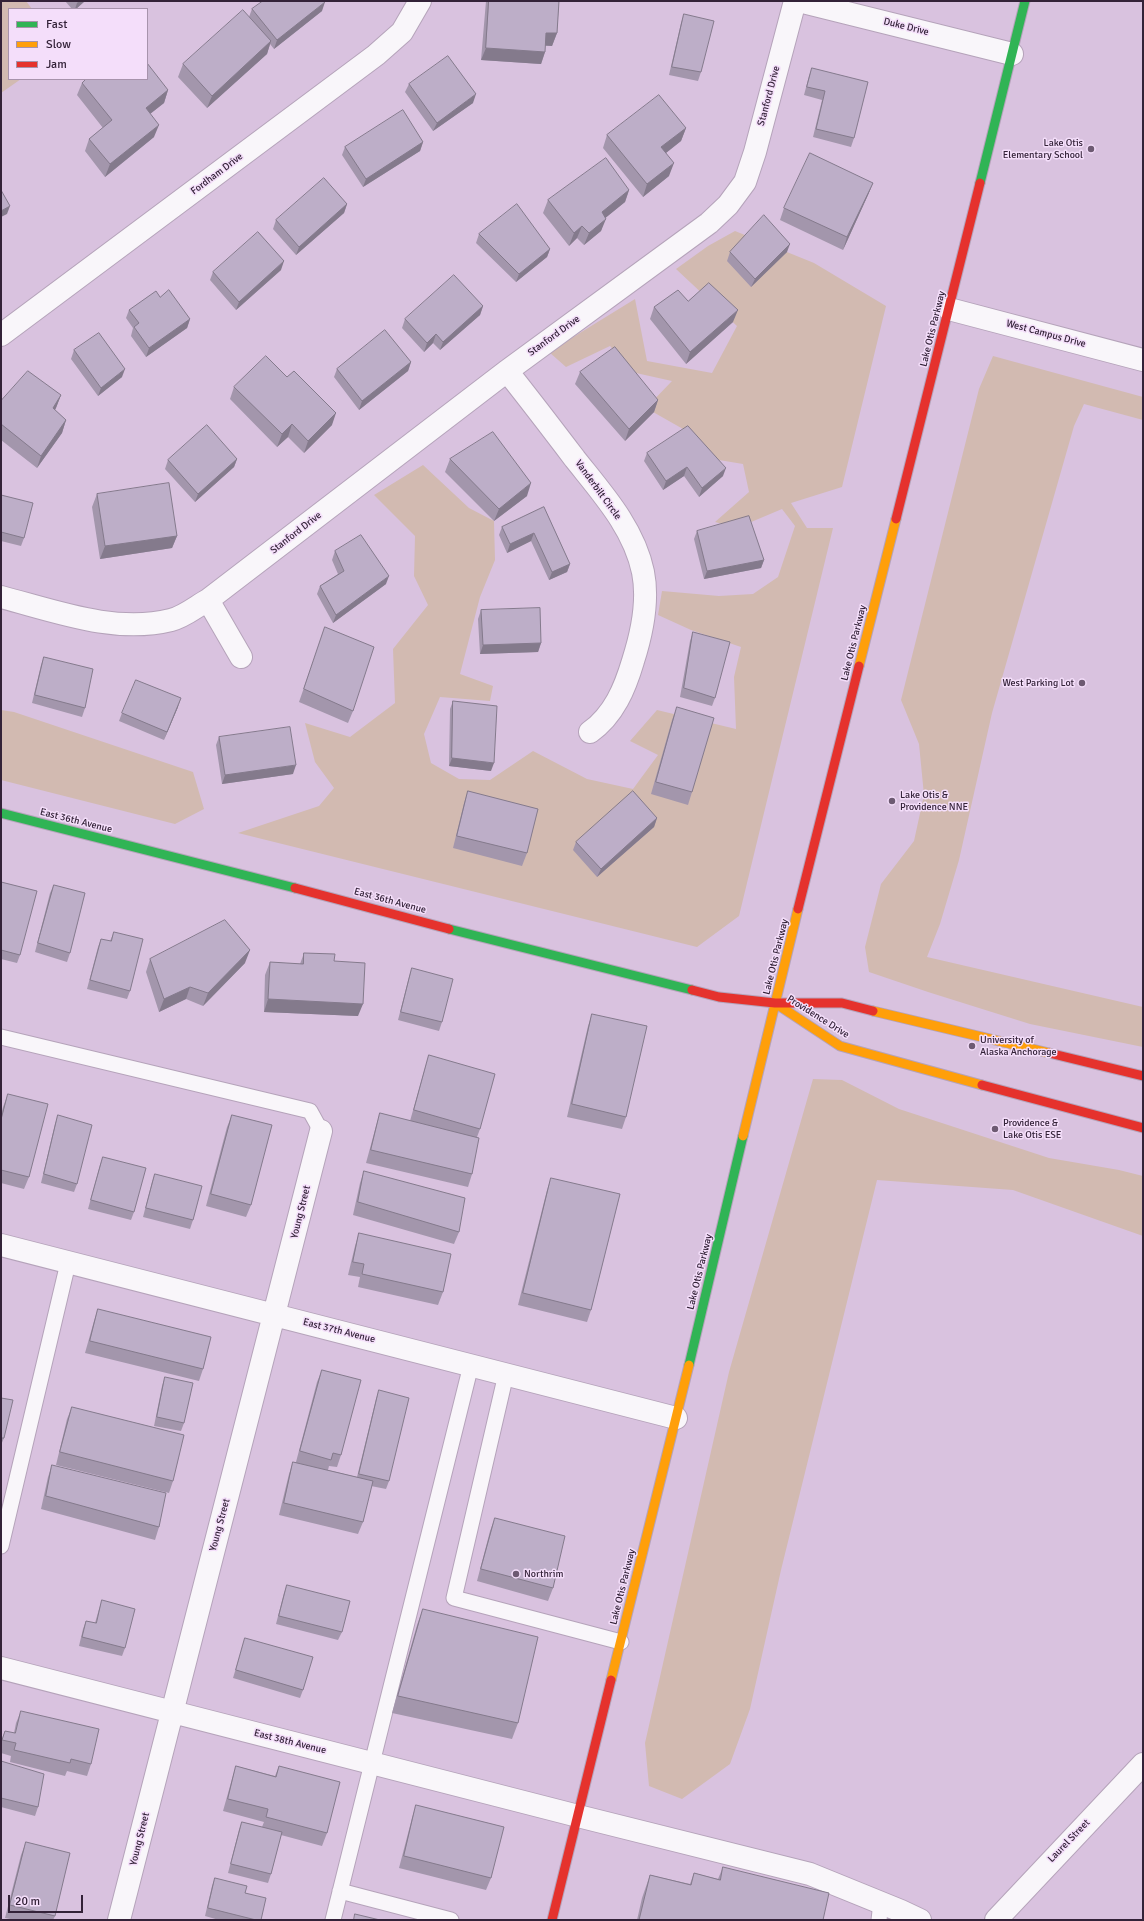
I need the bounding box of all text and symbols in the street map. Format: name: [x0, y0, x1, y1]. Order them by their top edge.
legend: [8, 8, 148, 80]
street label: Duke Drive: [882, 16, 930, 38]
text: Fast: [46, 17, 67, 32]
text: Slow: [46, 37, 71, 52]
text: Jam: [46, 57, 67, 72]
street label: Stanford Drive: [755, 65, 783, 127]
place label: Lake Otis Elementary School: [1003, 137, 1083, 160]
marker: Lake Otis Elementary School: [1086, 144, 1096, 154]
street label: Fordham Drive: [189, 151, 245, 197]
street label: Lake Otis Parkway: [918, 290, 948, 368]
street label: Stanford Drive: [526, 313, 582, 359]
street label: West Campus Drive: [1005, 318, 1087, 350]
street label: Vanderbilt Circle: [572, 458, 624, 522]
street label: Stanford Drive: [268, 509, 324, 557]
street label: Lake Otis Parkway: [839, 604, 869, 682]
place label: West Parking Lot: [1002, 677, 1074, 689]
marker: West Parking Lot: [1077, 678, 1087, 688]
place label: Lake Otis & Providence NNE: [900, 789, 968, 812]
marker: Lake Otis & Providence NNE: [887, 796, 897, 806]
street label: East 36th Avenue: [39, 806, 113, 836]
street label: East 36th Avenue: [353, 886, 427, 916]
street label: Lake Otis Parkway: [761, 918, 791, 996]
street label: Providence Drive: [785, 993, 851, 1041]
place label: University of Alaska Anchorage: [980, 1034, 1057, 1058]
marker: University of Alaska Anchorage: [967, 1041, 977, 1051]
place label: Providence & Lake Otis ESE: [1003, 1117, 1062, 1140]
marker: Providence & Lake Otis ESE: [990, 1124, 1000, 1134]
street label: Young Street: [289, 1184, 313, 1240]
street label: Lake Otis Parkway: [685, 1233, 715, 1311]
street label: East 37th Avenue: [302, 1316, 376, 1346]
street label: Young Street: [207, 1497, 233, 1553]
street label: Lake Otis Parkway: [608, 1548, 638, 1626]
place label: Northrim: [524, 1568, 563, 1580]
marker: Northrim: [511, 1569, 521, 1579]
street label: East 38th Avenue: [253, 1727, 327, 1757]
street label: Young Street: [128, 1811, 152, 1867]
street label: Laurel Street: [1045, 1817, 1093, 1865]
scale bar: [10, 1887, 85, 1913]
text: 20 m: [15, 1894, 40, 1909]

